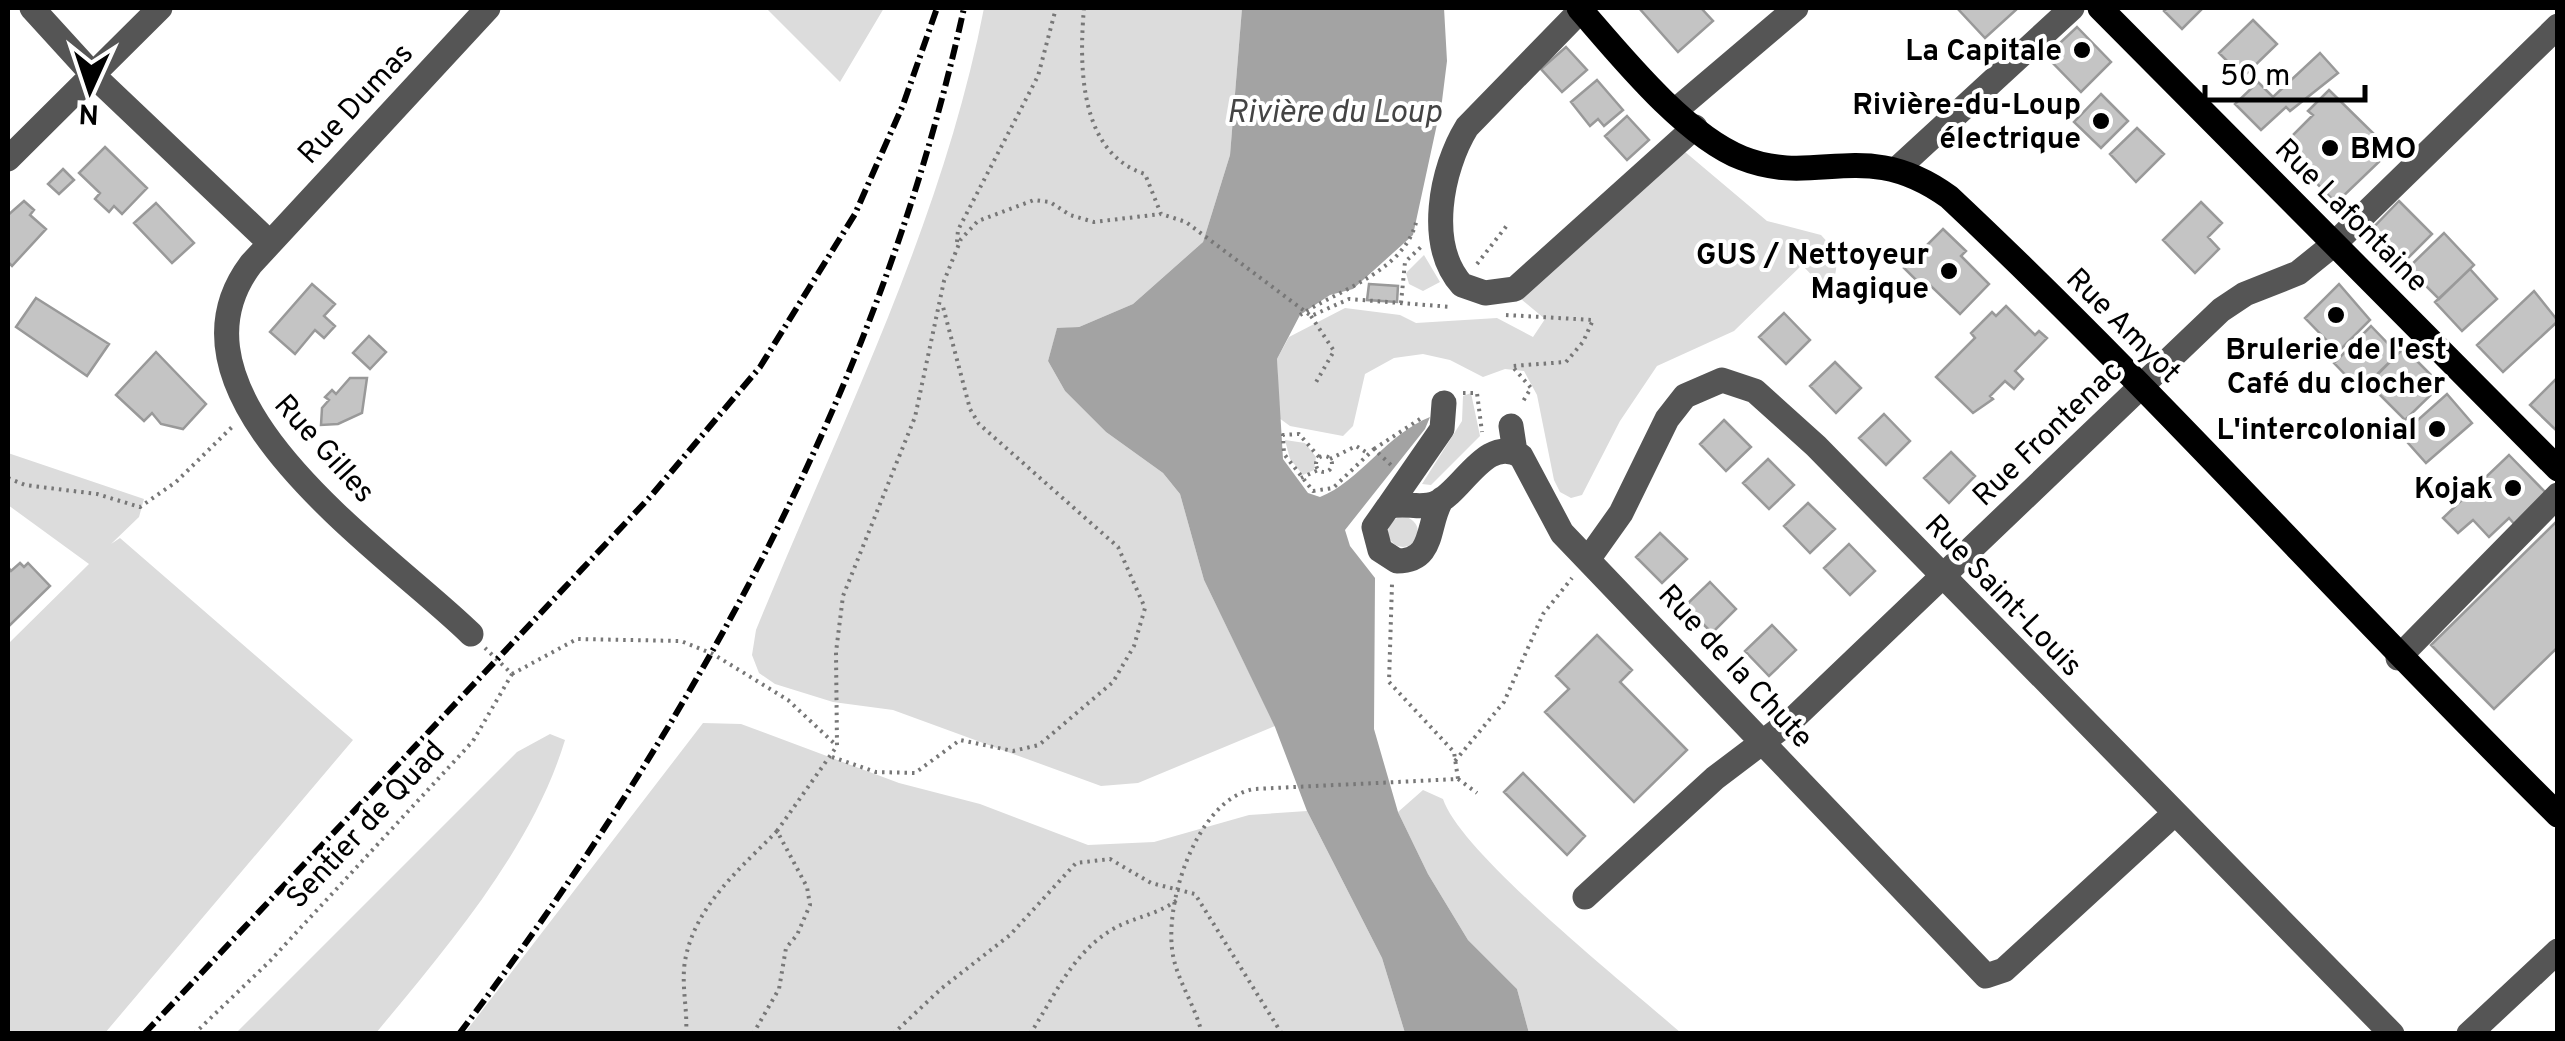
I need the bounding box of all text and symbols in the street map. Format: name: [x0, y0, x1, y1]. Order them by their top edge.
place label: La Capitale: [1905, 34, 2062, 71]
street label: Rue Dumas: [291, 36, 422, 173]
marker: La Capitale: [2071, 39, 2093, 61]
north arrow: [40, 40, 140, 140]
scale bar: [2205, 40, 2365, 102]
text: 50 m: [2220, 59, 2290, 96]
place label: Rivière-du-Loup électrique: [1852, 88, 2081, 159]
text: N: [78, 93, 100, 130]
water label: Rivière du Loup: [1227, 94, 1442, 134]
marker: Rivière-du-Loup électrique: [2090, 110, 2112, 132]
street label: Rue Lafontaine: [2266, 132, 2435, 301]
place label: BMO: [2350, 132, 2416, 169]
marker: BMO: [2319, 137, 2341, 159]
place label: GUS / Nettoyeur Magique: [1696, 238, 1929, 309]
marker: GUS / Nettoyeur Magique: [1938, 260, 1960, 282]
street label: Rue Amyot: [2057, 262, 2187, 392]
marker: Brulerie de l'est Café du clocher: [2325, 304, 2347, 326]
place label: Brulerie de l'est Café du clocher: [2225, 333, 2447, 404]
street label: Rue Frontenac: [1966, 354, 2131, 515]
street label: Rue Gilles: [265, 388, 381, 512]
place label: L'intercolonial: [2216, 413, 2417, 450]
marker: L'intercolonial: [2426, 418, 2448, 440]
place label: Kojak: [2414, 472, 2493, 509]
marker: Kojak: [2502, 477, 2524, 499]
street label: Rue Saint-Louis: [1916, 508, 2089, 685]
street label: Rue de la Chute: [1649, 578, 1819, 757]
street label: Sentier de Quad: [280, 734, 454, 917]

